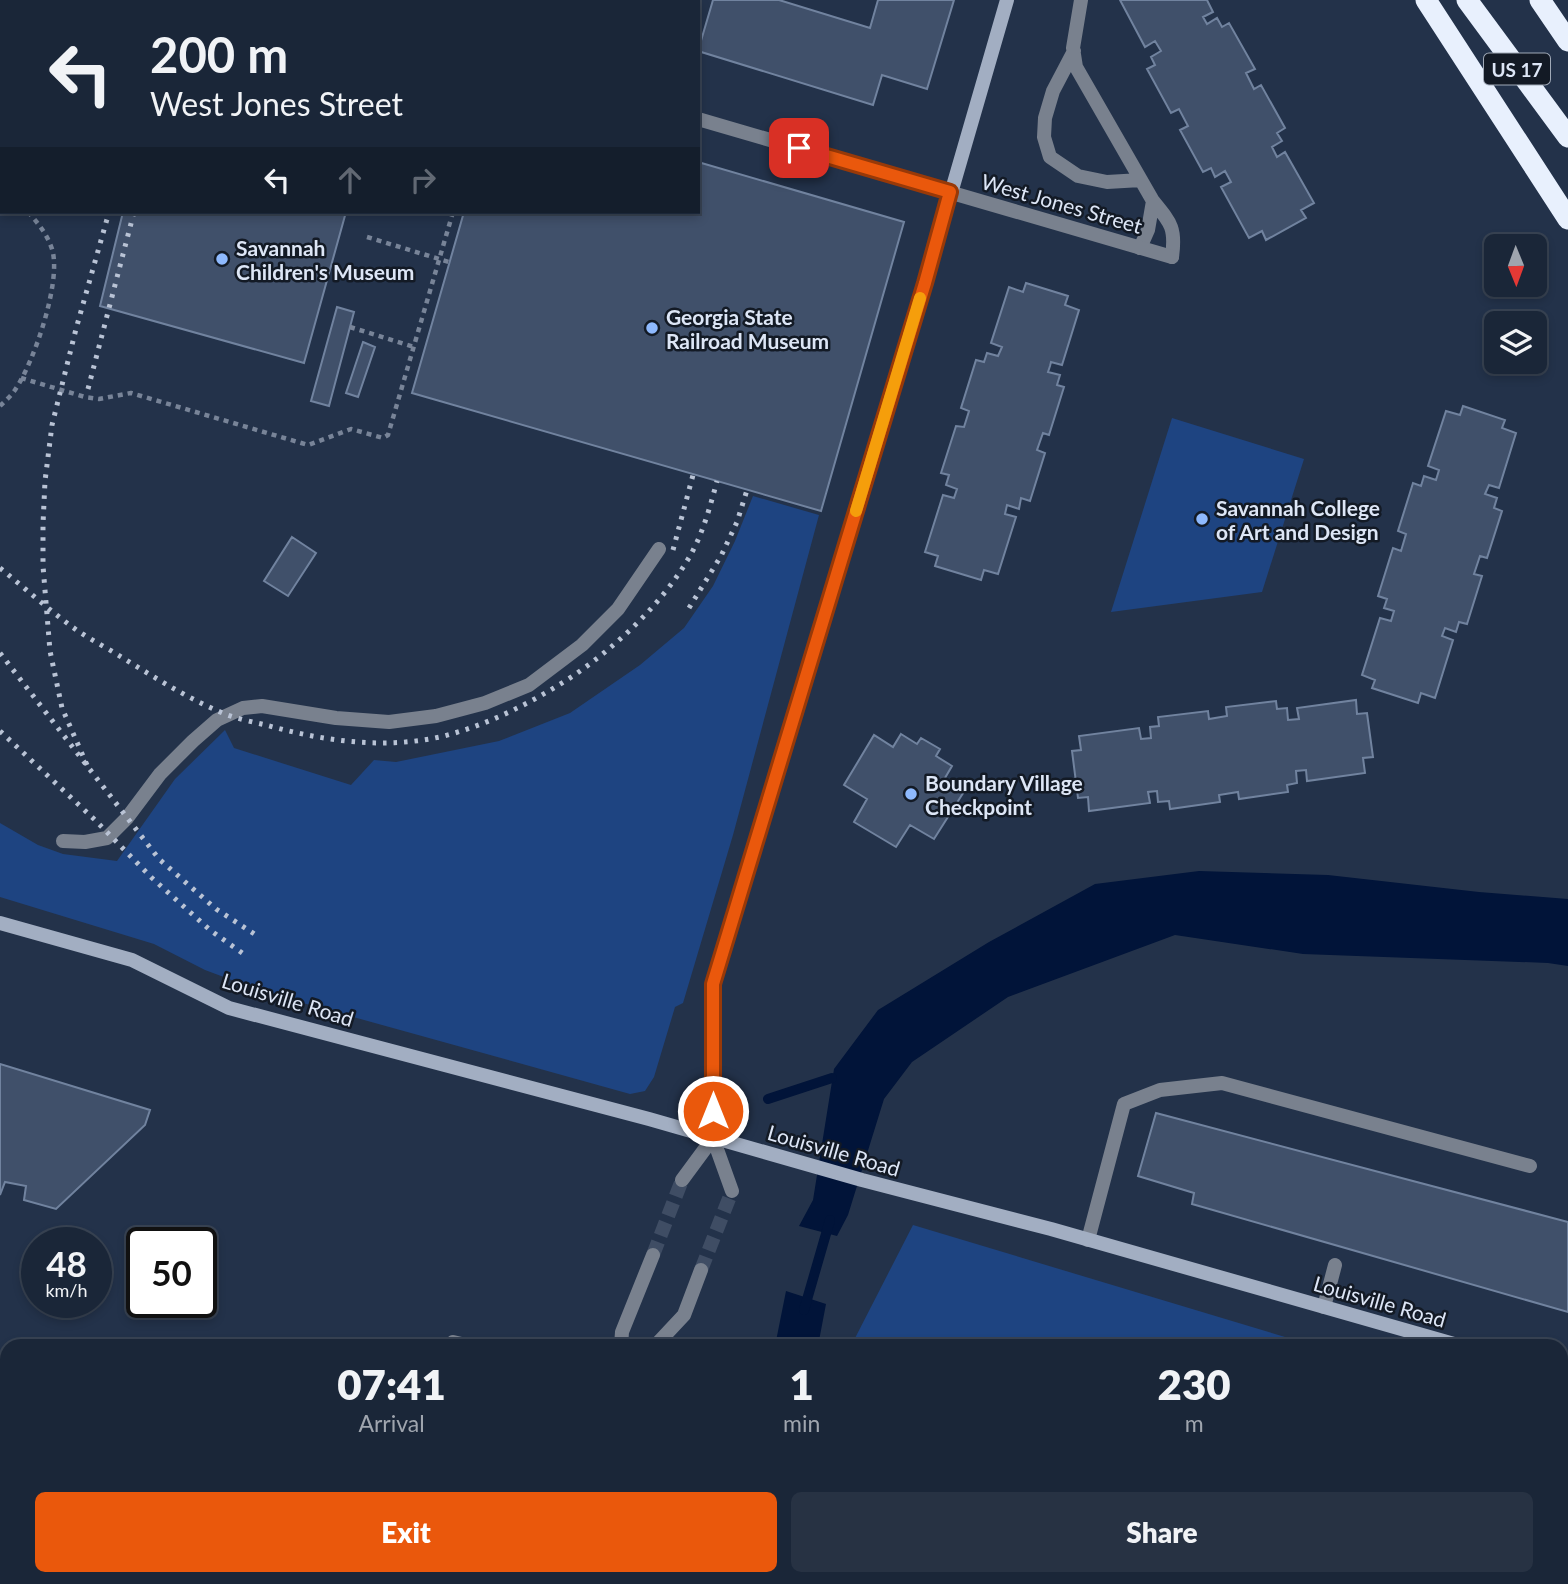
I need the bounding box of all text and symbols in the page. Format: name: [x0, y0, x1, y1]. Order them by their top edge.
text: 200 m: [150, 25, 288, 83]
icon: left: [35, 28, 126, 119]
road number: US 17: [1484, 54, 1550, 85]
text: West Jones Street: [150, 84, 403, 123]
pin: [769, 118, 829, 178]
icon: arrive: [780, 129, 818, 167]
icon: left: [258, 161, 296, 199]
icon: ahead: [331, 161, 369, 199]
icon: right: [404, 161, 442, 199]
street label: West Jones Street: [979, 168, 1146, 238]
north arrow: [1484, 234, 1547, 298]
map controls: [1484, 234, 1547, 374]
place label: Savannah Children's Museum: [236, 235, 414, 284]
marker: Savannah Children's Museum: [214, 251, 230, 267]
place label: Georgia State Railroad Museum: [666, 304, 829, 353]
button: layers: [1484, 311, 1547, 374]
marker: Georgia State Railroad Museum: [644, 320, 660, 336]
place label: Savannah College of Art and Design: [1216, 495, 1380, 544]
marker: Savannah College of Art and Design: [1194, 511, 1210, 527]
place label: Boundary Village Checkpoint: [925, 770, 1083, 819]
marker: Boundary Village Checkpoint: [903, 786, 919, 802]
street label: Louisville Road: [219, 967, 357, 1031]
position arrow: [676, 1074, 750, 1148]
street label: Louisville Road: [765, 1119, 903, 1181]
speed limit sign: 50: [126, 1227, 217, 1318]
text: 48: [46, 1242, 87, 1284]
street label: Louisville Road: [1311, 1270, 1449, 1332]
text: km/h: [45, 1279, 88, 1301]
text: 07:41: [337, 1359, 446, 1409]
text: 1: [790, 1359, 814, 1409]
text: 230: [1158, 1359, 1231, 1409]
text: Arrival: [358, 1409, 425, 1437]
text: min: [783, 1409, 820, 1437]
text: m: [1185, 1409, 1204, 1437]
button: Exit: [35, 1492, 777, 1572]
button: Share: [791, 1492, 1533, 1572]

